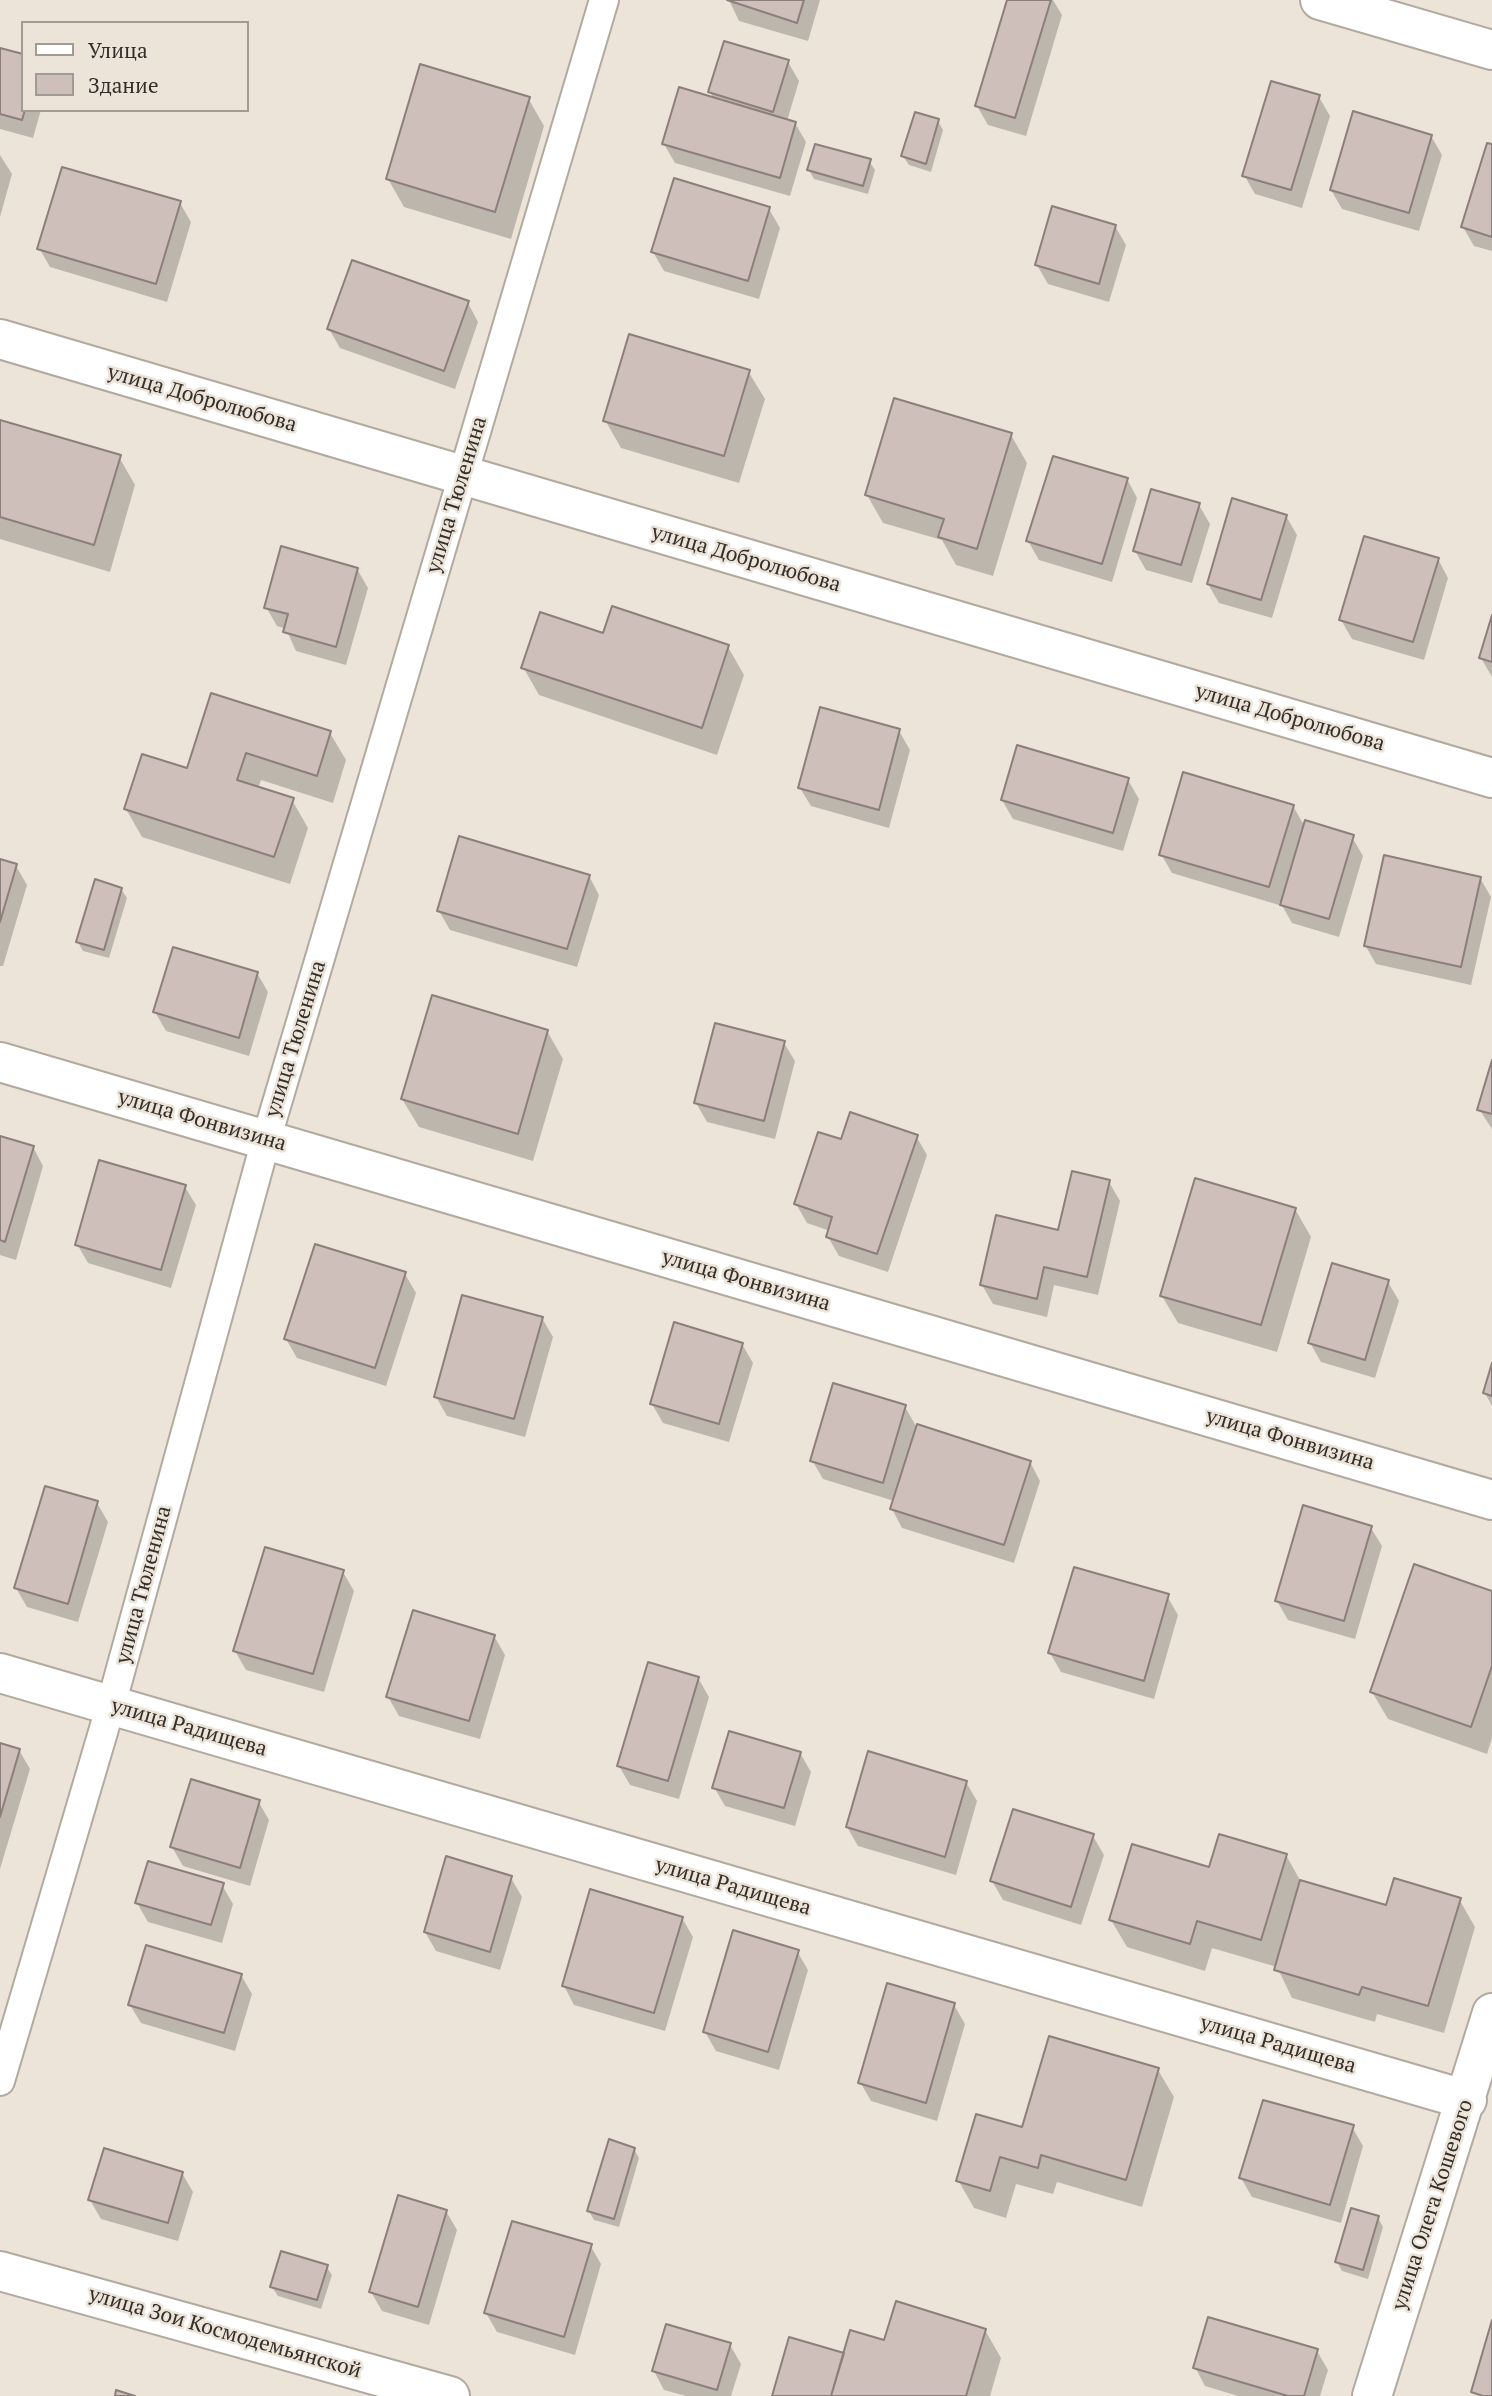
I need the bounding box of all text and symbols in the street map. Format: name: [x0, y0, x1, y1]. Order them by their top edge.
legend: [21, 21, 248, 112]
text: Улица: [88, 36, 148, 64]
text: Здание: [88, 71, 159, 99]
street label: улица Добролюбова: [105, 360, 299, 438]
street label: улица Тюленина: [421, 414, 493, 576]
street label: улица Добролюбова: [649, 520, 843, 598]
street label: улица Добролюбова: [1193, 679, 1387, 757]
street label: улица Тюленина: [260, 958, 332, 1120]
street label: улица Фонвизина: [115, 1085, 289, 1157]
street label: улица Фонвизина: [659, 1245, 833, 1317]
street label: улица Фонвизина: [1203, 1404, 1377, 1476]
street label: улица Тюленина: [111, 1503, 177, 1667]
street label: улица Радищева: [108, 1694, 270, 1762]
street label: улица Радищева: [652, 1853, 814, 1921]
street label: улица Радищева: [1197, 2011, 1359, 2079]
street label: улица Олега Кошевого: [1387, 2096, 1479, 2314]
street label: улица Зои Космодемьянской: [86, 2282, 364, 2384]

